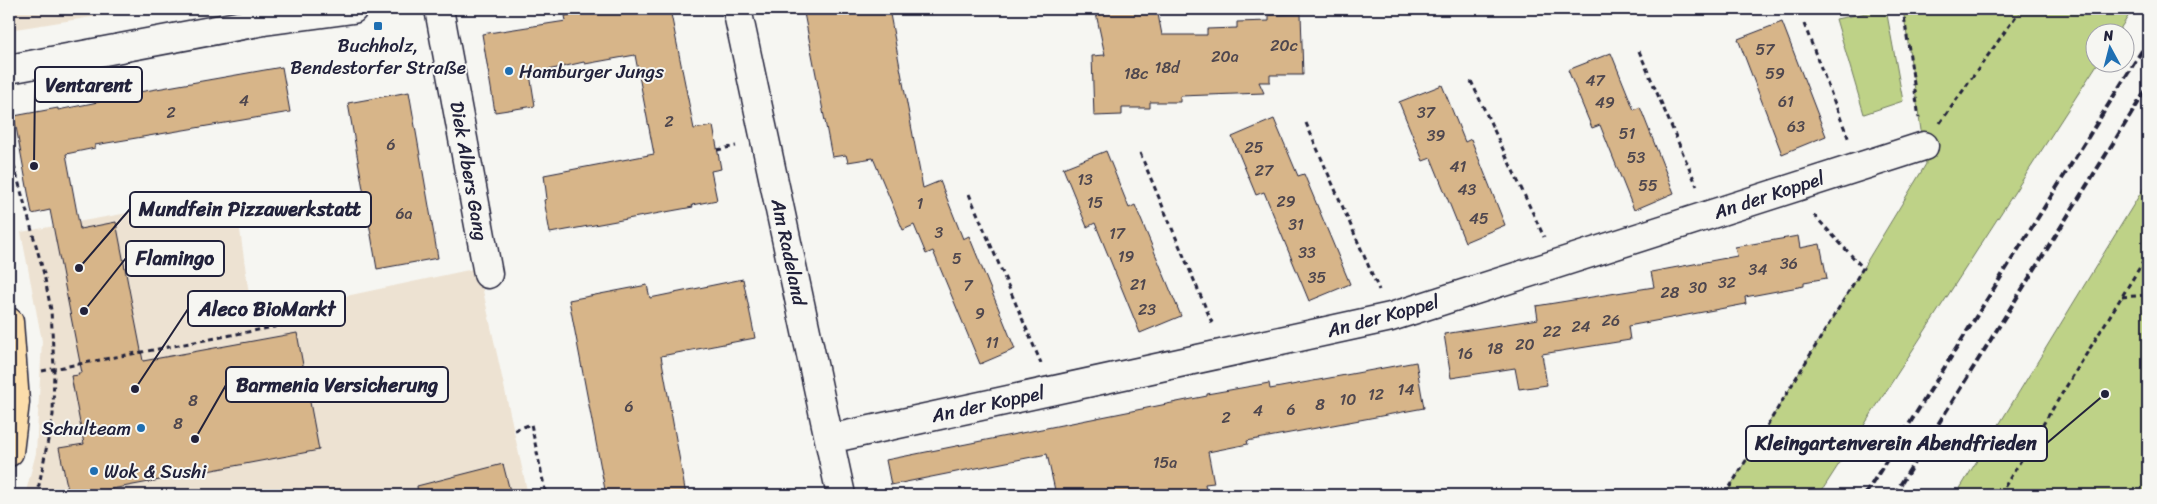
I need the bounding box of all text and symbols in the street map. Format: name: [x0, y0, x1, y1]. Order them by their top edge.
marker: Buchholz, Bendestorfer Straße: [372, 20, 384, 32]
north arrow: [2084, 22, 2134, 72]
text: N: [2101, 23, 2115, 49]
place label: Buchholz, Bendestorfer Straße: [290, 29, 466, 84]
house number: 20c: [1270, 31, 1298, 60]
house number: 57: [1756, 35, 1775, 64]
house number: 20a: [1211, 42, 1239, 71]
house number: 18d: [1155, 53, 1181, 82]
place label: Hamburger Jungs: [519, 55, 664, 88]
house number: 18c: [1124, 59, 1148, 88]
house number: 59: [1765, 59, 1785, 88]
marker: Hamburger Jungs: [503, 65, 515, 77]
house number: 47: [1585, 66, 1605, 95]
callout: Ventarent: [35, 67, 142, 102]
text: Ventarent: [45, 68, 133, 103]
house number: 4: [239, 86, 249, 115]
house number: 61: [1778, 87, 1794, 116]
house number: 49: [1595, 88, 1615, 117]
house number: 2: [166, 98, 176, 127]
house number: 37: [1417, 98, 1436, 127]
street label: Diek Albers Gang: [440, 99, 498, 244]
house number: 2: [664, 107, 674, 136]
house number: 63: [1787, 112, 1805, 141]
house number: 51: [1619, 119, 1635, 148]
house number: 39: [1427, 121, 1445, 150]
house number: 6: [386, 130, 396, 159]
house number: 25: [1244, 133, 1264, 162]
house number: 53: [1627, 143, 1645, 172]
house number: 41: [1450, 152, 1467, 181]
house number: 27: [1255, 156, 1274, 185]
street label: An der Koppel: [1708, 161, 1829, 229]
house number: 13: [1077, 165, 1093, 194]
house number: 55: [1638, 171, 1658, 200]
house number: 43: [1458, 175, 1477, 204]
house number: 29: [1276, 187, 1296, 216]
house number: 15: [1087, 188, 1104, 217]
house number: 1: [917, 189, 924, 218]
callout: Mundfein Pizzawerkstatt: [130, 192, 371, 227]
text: Mundfein Pizzawerkstatt: [138, 192, 362, 227]
street label: Am Radeland: [761, 195, 817, 309]
house number: 6a: [395, 199, 413, 228]
house number: 45: [1469, 204, 1489, 233]
house number: 31: [1288, 210, 1304, 239]
house number: 3: [935, 218, 944, 247]
house number: 17: [1109, 219, 1126, 248]
house number: 33: [1298, 238, 1316, 267]
callout: Flamingo: [126, 241, 224, 276]
text: Flamingo: [135, 241, 214, 276]
house number: 19: [1118, 242, 1135, 271]
house number: 5: [952, 244, 962, 273]
house number: 36: [1780, 249, 1798, 278]
house number: 34: [1749, 255, 1767, 284]
house number: 35: [1308, 263, 1327, 292]
house number: 32: [1718, 268, 1736, 297]
house number: 21: [1130, 270, 1146, 299]
house number: 7: [963, 271, 973, 300]
house number: 30: [1689, 273, 1707, 302]
house number: 28: [1661, 278, 1680, 307]
street label: An der Koppel: [1322, 285, 1443, 347]
callout: Aleco BioMarkt: [188, 291, 345, 326]
text: Aleco BioMarkt: [198, 292, 337, 327]
house number: 23: [1138, 295, 1156, 324]
house number: 9: [975, 299, 985, 328]
house number: 26: [1602, 306, 1620, 335]
house number: 24: [1571, 312, 1591, 341]
house number: 22: [1543, 317, 1561, 346]
house number: 11: [985, 328, 999, 357]
house number: 20: [1515, 330, 1535, 359]
house number: 18: [1487, 334, 1504, 363]
house number: 16: [1457, 339, 1473, 368]
callout: Barmenia Versicherung: [226, 367, 448, 402]
text: Barmenia Versicherung: [236, 368, 438, 403]
house number: 14: [1398, 375, 1414, 404]
street label: An der Koppel: [927, 376, 1048, 432]
house number: 12: [1368, 380, 1384, 409]
house number: 10: [1340, 385, 1356, 414]
house number: 8: [188, 386, 198, 415]
house number: 8: [1315, 390, 1325, 419]
house number: 6: [624, 392, 634, 421]
house number: 6: [1286, 395, 1296, 424]
house number: 4: [1253, 396, 1263, 425]
house number: 2: [1221, 403, 1231, 432]
house number: 8: [173, 409, 183, 438]
place label: Schulteam: [42, 412, 131, 445]
marker: Schulteam: [135, 422, 147, 434]
callout: Kleingartenverein Abendfrieden: [1746, 426, 2047, 461]
text: Kleingartenverein Abendfrieden: [1754, 426, 2037, 461]
house number: 15a: [1153, 448, 1177, 477]
place label: Wok & Sushi: [104, 455, 207, 488]
marker: Wok & Sushi: [88, 465, 100, 477]

